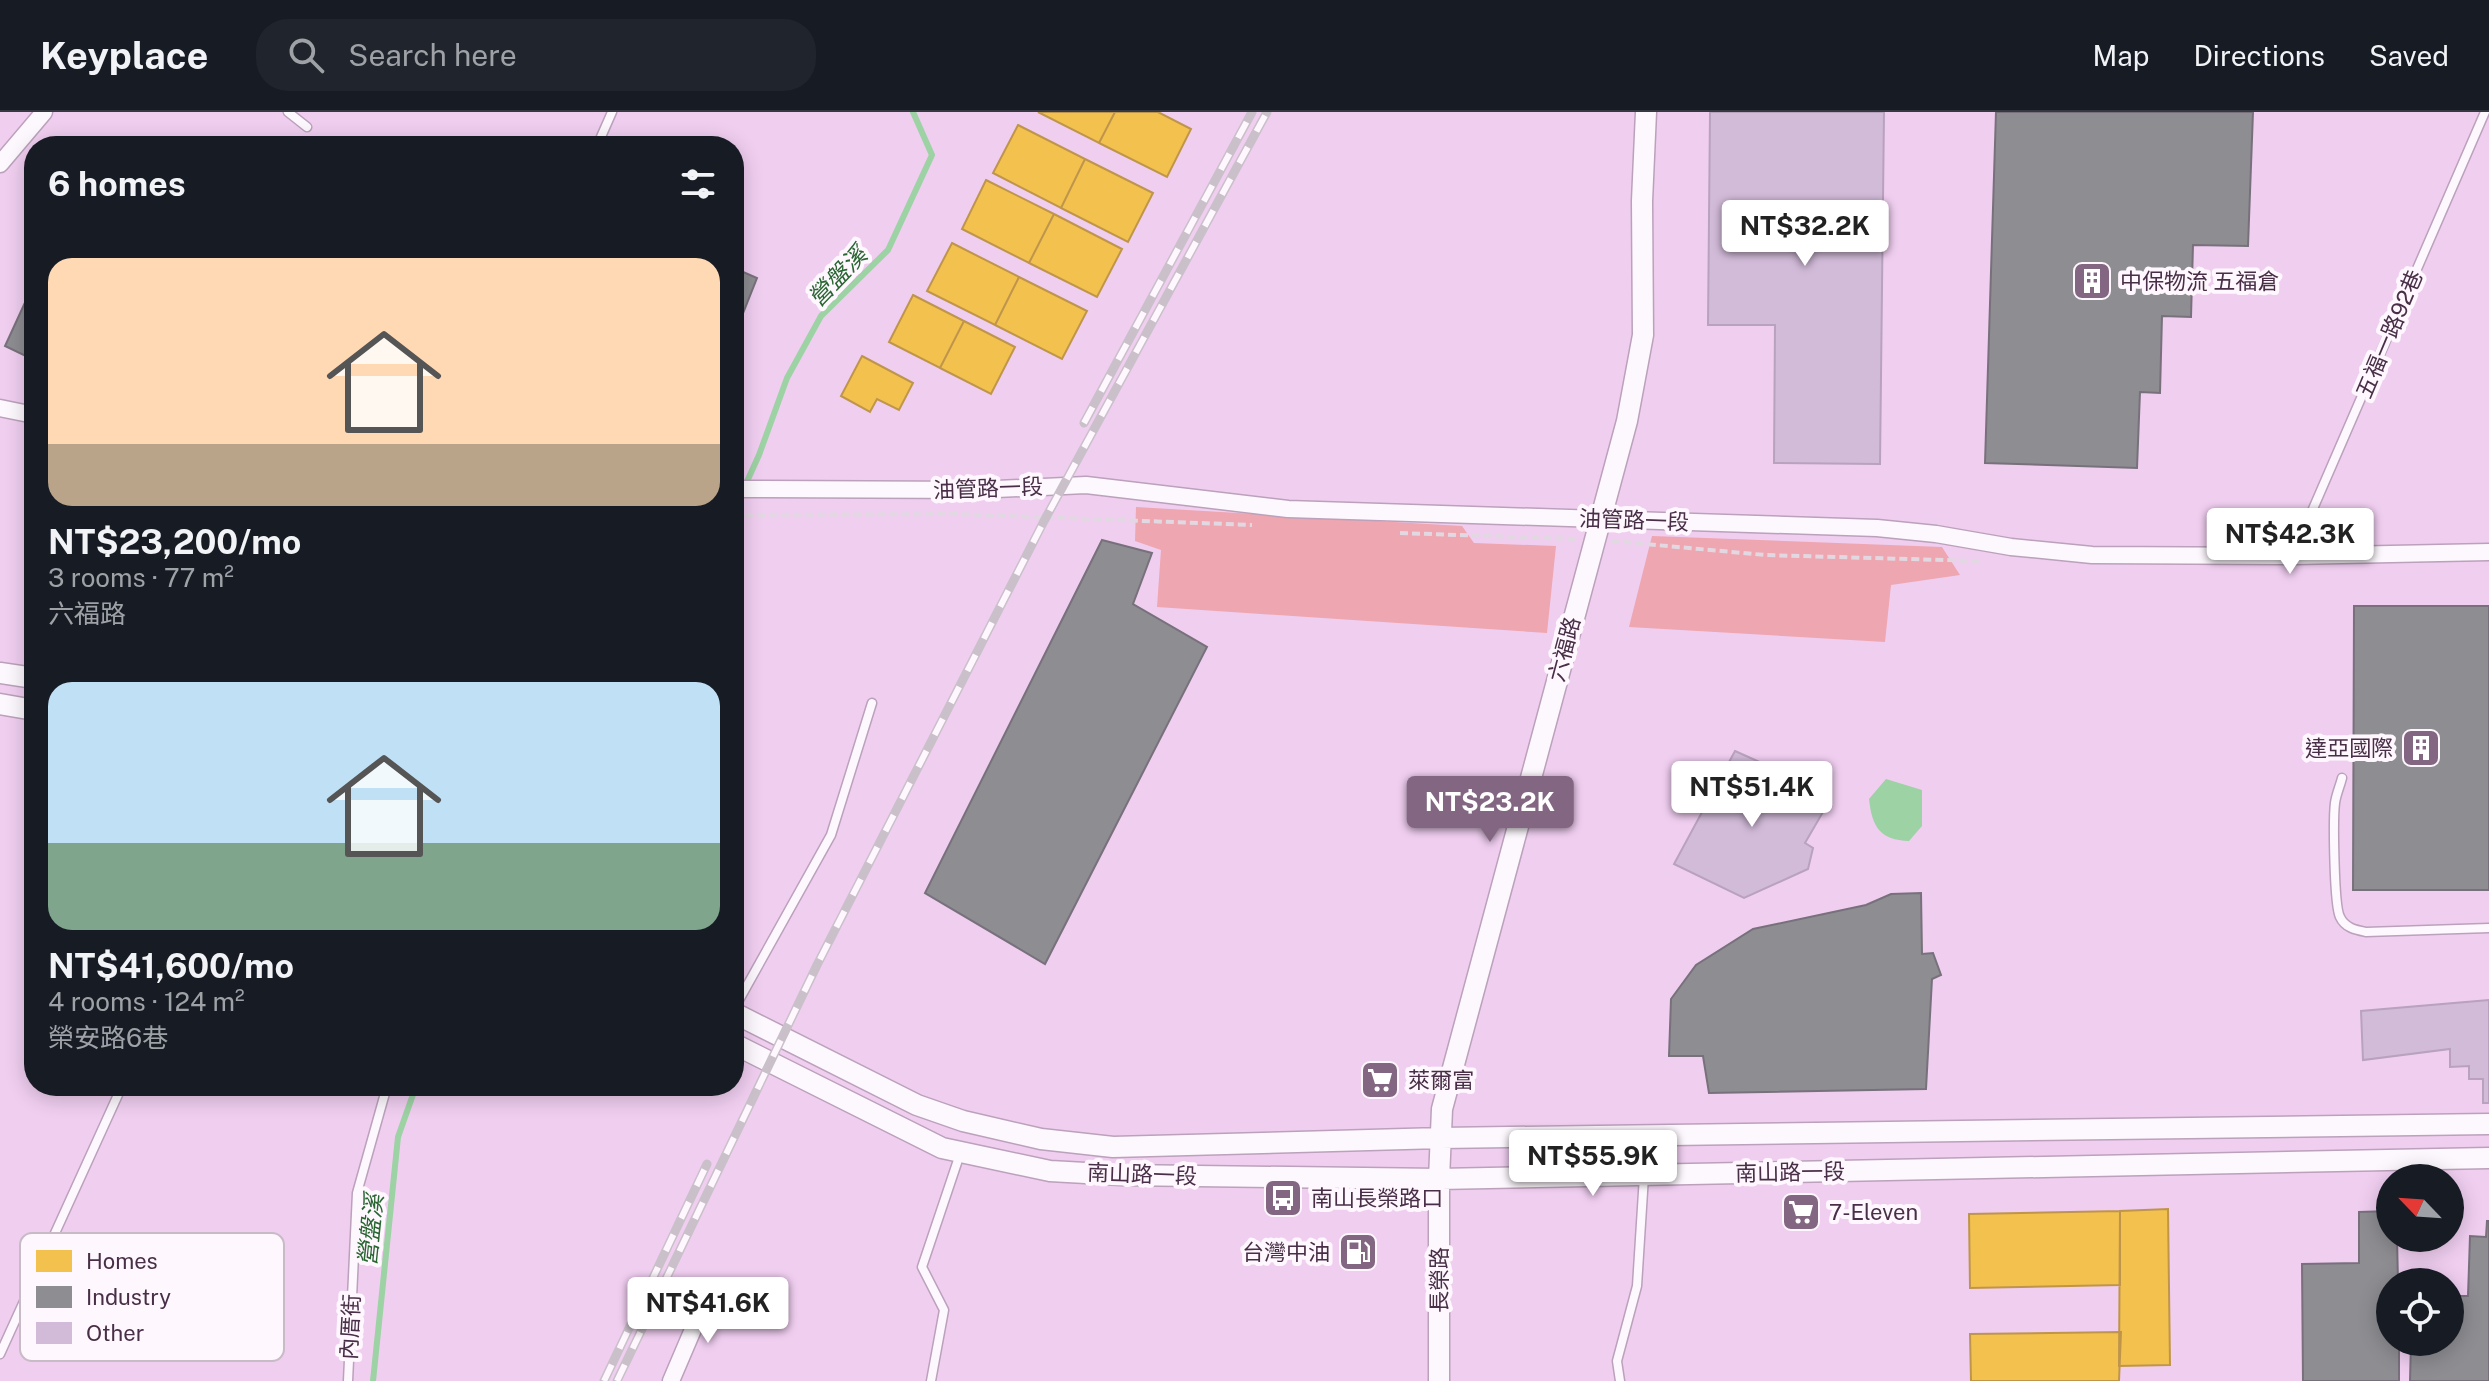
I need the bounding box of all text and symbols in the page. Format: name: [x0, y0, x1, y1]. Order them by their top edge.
search box: [256, 19, 816, 91]
text: Keyplace: [40, 33, 208, 78]
icon: search: [284, 33, 328, 77]
text: Search here: [348, 37, 517, 73]
text: Map: [2093, 39, 2149, 72]
text: Directions: [2193, 39, 2325, 72]
text: Saved: [2369, 39, 2449, 72]
icon: filters: [676, 162, 720, 206]
text: 6 homes: [48, 164, 186, 204]
pin: NT$32.2K: [1722, 200, 1888, 268]
text: NT$32.2K: [1740, 210, 1870, 241]
water label: 營盤溪: [802, 238, 874, 312]
building icon: 中保物流 五福倉: [2071, 260, 2113, 302]
street label: 五福一路92巷: [2350, 266, 2428, 402]
place label: 中保物流 五福倉: [2120, 268, 2279, 294]
icon: home: [312, 310, 456, 454]
street label: 油管路一段: [933, 473, 1043, 503]
street label: 油管路一段: [1579, 505, 1689, 535]
pin: NT$42.3K: [2207, 508, 2373, 576]
text: NT$42.3K: [2225, 518, 2355, 549]
text: NT$23,200/mo: [48, 522, 301, 562]
text: 3 rooms · 77 m²: [48, 562, 234, 593]
text: 六福路: [48, 598, 126, 629]
street label: 六福路: [1543, 614, 1585, 684]
building icon: 達亞國際: [2400, 727, 2442, 769]
icon: home: [312, 734, 456, 878]
place label: 達亞國際: [2305, 735, 2393, 761]
pin: NT$51.4K: [1669, 761, 1835, 829]
text: NT$51.4K: [1689, 771, 1815, 802]
pin: NT$23.2K: [1407, 776, 1573, 844]
text: NT$23.2K: [1425, 786, 1555, 817]
text: NT$41,600/mo: [48, 946, 294, 986]
text: 4 rooms · 124 m²: [48, 986, 245, 1017]
text: 榮安路6巷: [48, 1022, 168, 1053]
supermarket icon: 萊爾富: [1359, 1059, 1401, 1101]
place label: 萊爾富: [1408, 1067, 1474, 1093]
pin: NT$55.9K: [1510, 1130, 1676, 1198]
text: NT$55.9K: [1527, 1140, 1659, 1171]
street label: 南山路一段: [1735, 1158, 1845, 1186]
street label: 南山路一段: [1087, 1159, 1197, 1189]
north arrow: [2376, 1164, 2464, 1252]
map controls: [2376, 1164, 2464, 1356]
bus stop icon: 南山長榮路口: [1262, 1177, 1304, 1219]
place label: 南山長榮路口: [1311, 1185, 1443, 1211]
water label: 營盤溪: [352, 1190, 388, 1267]
supermarket icon: 7-Eleven: [1780, 1191, 1822, 1233]
place label: 7-Eleven: [1829, 1199, 1918, 1225]
fuel station icon: 台灣中油: [1337, 1231, 1379, 1273]
legend: [20, 1233, 284, 1361]
place label: 台灣中油: [1242, 1239, 1330, 1265]
street label: 長榮路: [1426, 1247, 1452, 1313]
text: Homes: [86, 1248, 158, 1274]
button: locate: [2376, 1268, 2464, 1356]
pin: NT$41.6K: [625, 1277, 791, 1345]
text: Industry: [86, 1284, 171, 1310]
text: NT$41.6K: [645, 1287, 771, 1318]
street label: 內厝街: [335, 1293, 365, 1361]
text: Other: [86, 1320, 144, 1346]

